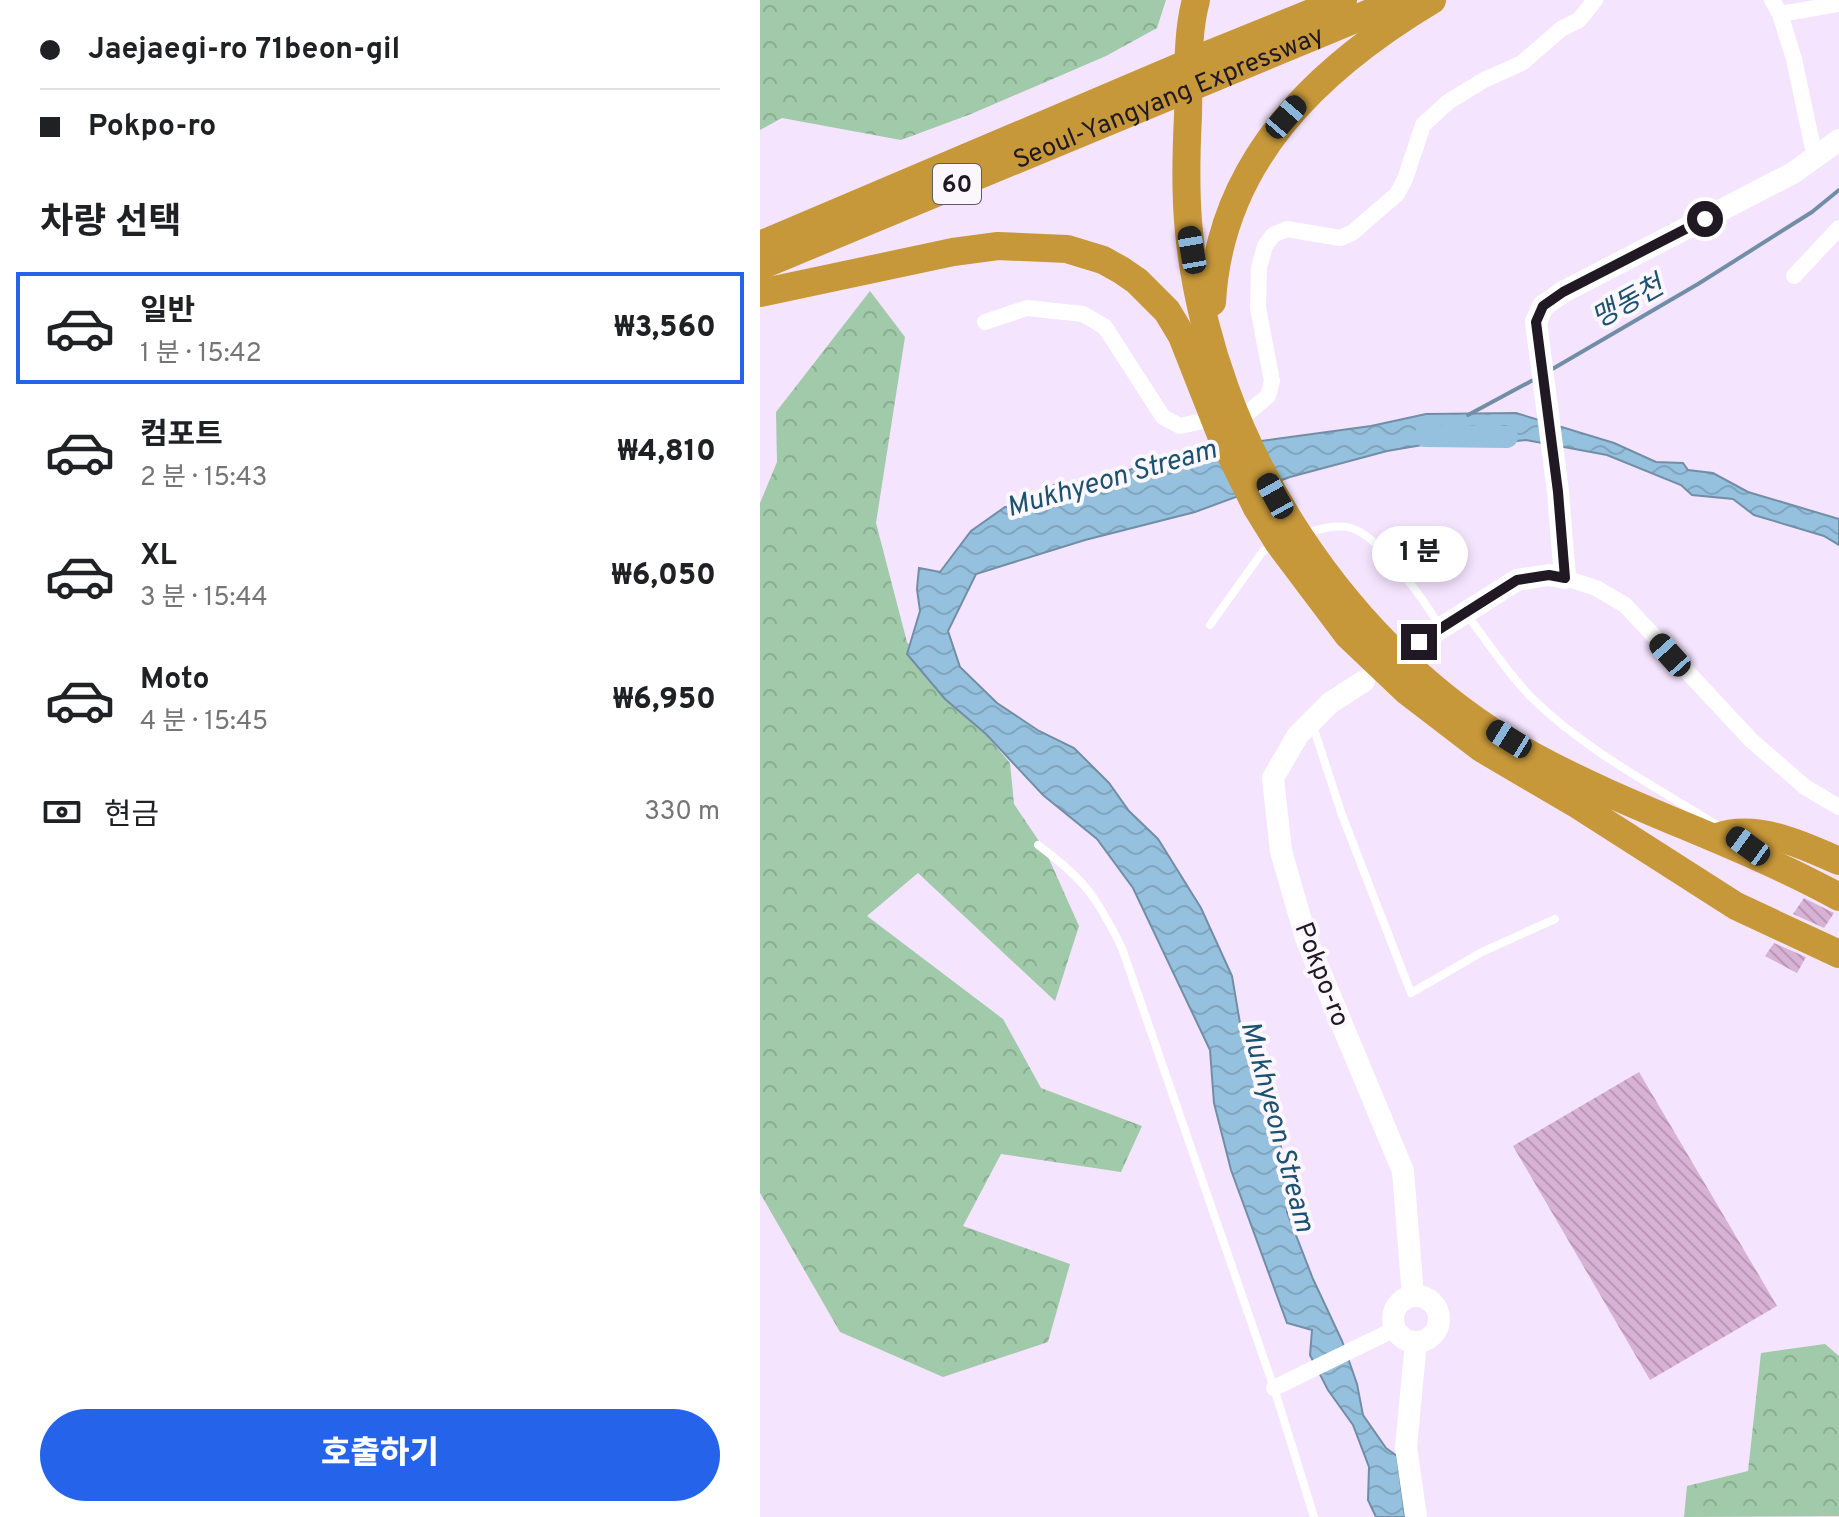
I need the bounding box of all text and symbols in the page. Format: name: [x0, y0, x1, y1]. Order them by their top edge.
street label: Seoul-Yangyang Expressway: [1009, 20, 1329, 178]
text: Jaejaegi-ro 71beon-gil: [88, 32, 400, 69]
car: [1261, 91, 1311, 143]
text: Pokpo-ro: [88, 109, 216, 146]
road number: 60: [933, 164, 981, 204]
text: 차량 선택: [40, 201, 181, 247]
route start: [1687, 201, 1723, 237]
car: [1176, 224, 1208, 276]
water label: 맹동천: [1586, 268, 1674, 338]
icon: car: [44, 292, 116, 364]
text: 일반: [140, 294, 195, 331]
text: ₩3,560: [615, 310, 716, 347]
text: 1 분 · 15:42: [140, 338, 262, 371]
icon: car: [44, 416, 116, 488]
text: 컴포트: [140, 418, 223, 455]
water label: Mukhyeon Stream: [1003, 433, 1221, 527]
text: ₩4,810: [618, 434, 716, 471]
text: 2 분 · 15:43: [140, 462, 268, 495]
car: [1253, 469, 1297, 523]
callout: 1 분: [1371, 526, 1467, 582]
text: 1 분: [1399, 537, 1441, 570]
text: XL: [140, 538, 177, 575]
icon: car: [44, 540, 116, 612]
text: ₩6,050: [612, 558, 716, 595]
text: 3 분 · 15:44: [140, 582, 268, 615]
route end: [1401, 624, 1437, 660]
car: [1645, 629, 1695, 681]
text: Moto: [140, 662, 210, 699]
icon: car: [44, 664, 116, 736]
text: ₩6,950: [613, 682, 716, 719]
text: 4 분 · 15:45: [140, 706, 268, 739]
car: [1482, 716, 1536, 762]
icon: cash: [40, 790, 84, 834]
text: 330 m: [644, 796, 720, 829]
text: 현금: [104, 798, 159, 835]
car: [1722, 822, 1774, 870]
street label: Pokpo-ro: [1286, 918, 1356, 1032]
water label: Mukhyeon Stream: [1231, 1017, 1322, 1236]
button: 호출하기: [40, 1409, 720, 1501]

